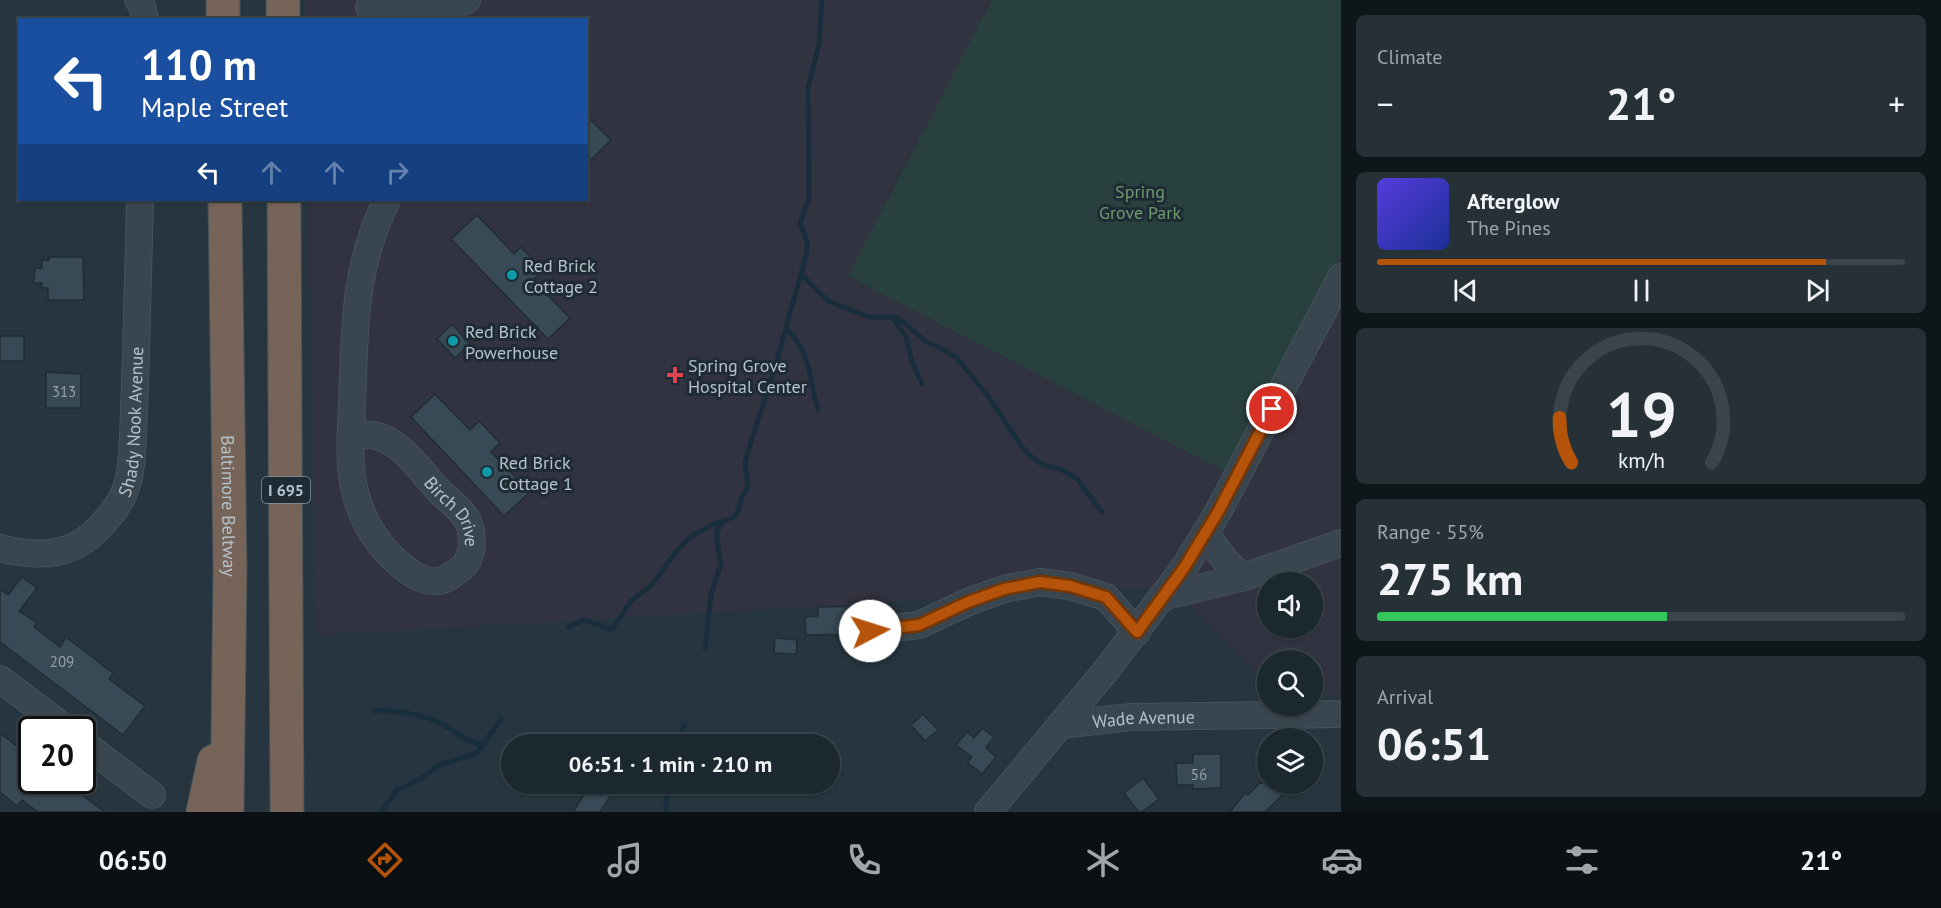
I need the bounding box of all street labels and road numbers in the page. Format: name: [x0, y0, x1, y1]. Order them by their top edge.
street label: Shady Nook Avenue: [112, 346, 148, 500]
street label: Baltimore Beltway: [217, 435, 242, 578]
street label: Birch Drive: [419, 471, 483, 547]
road number: I 695: [262, 477, 310, 503]
street label: Wade Avenue: [1091, 705, 1195, 733]

